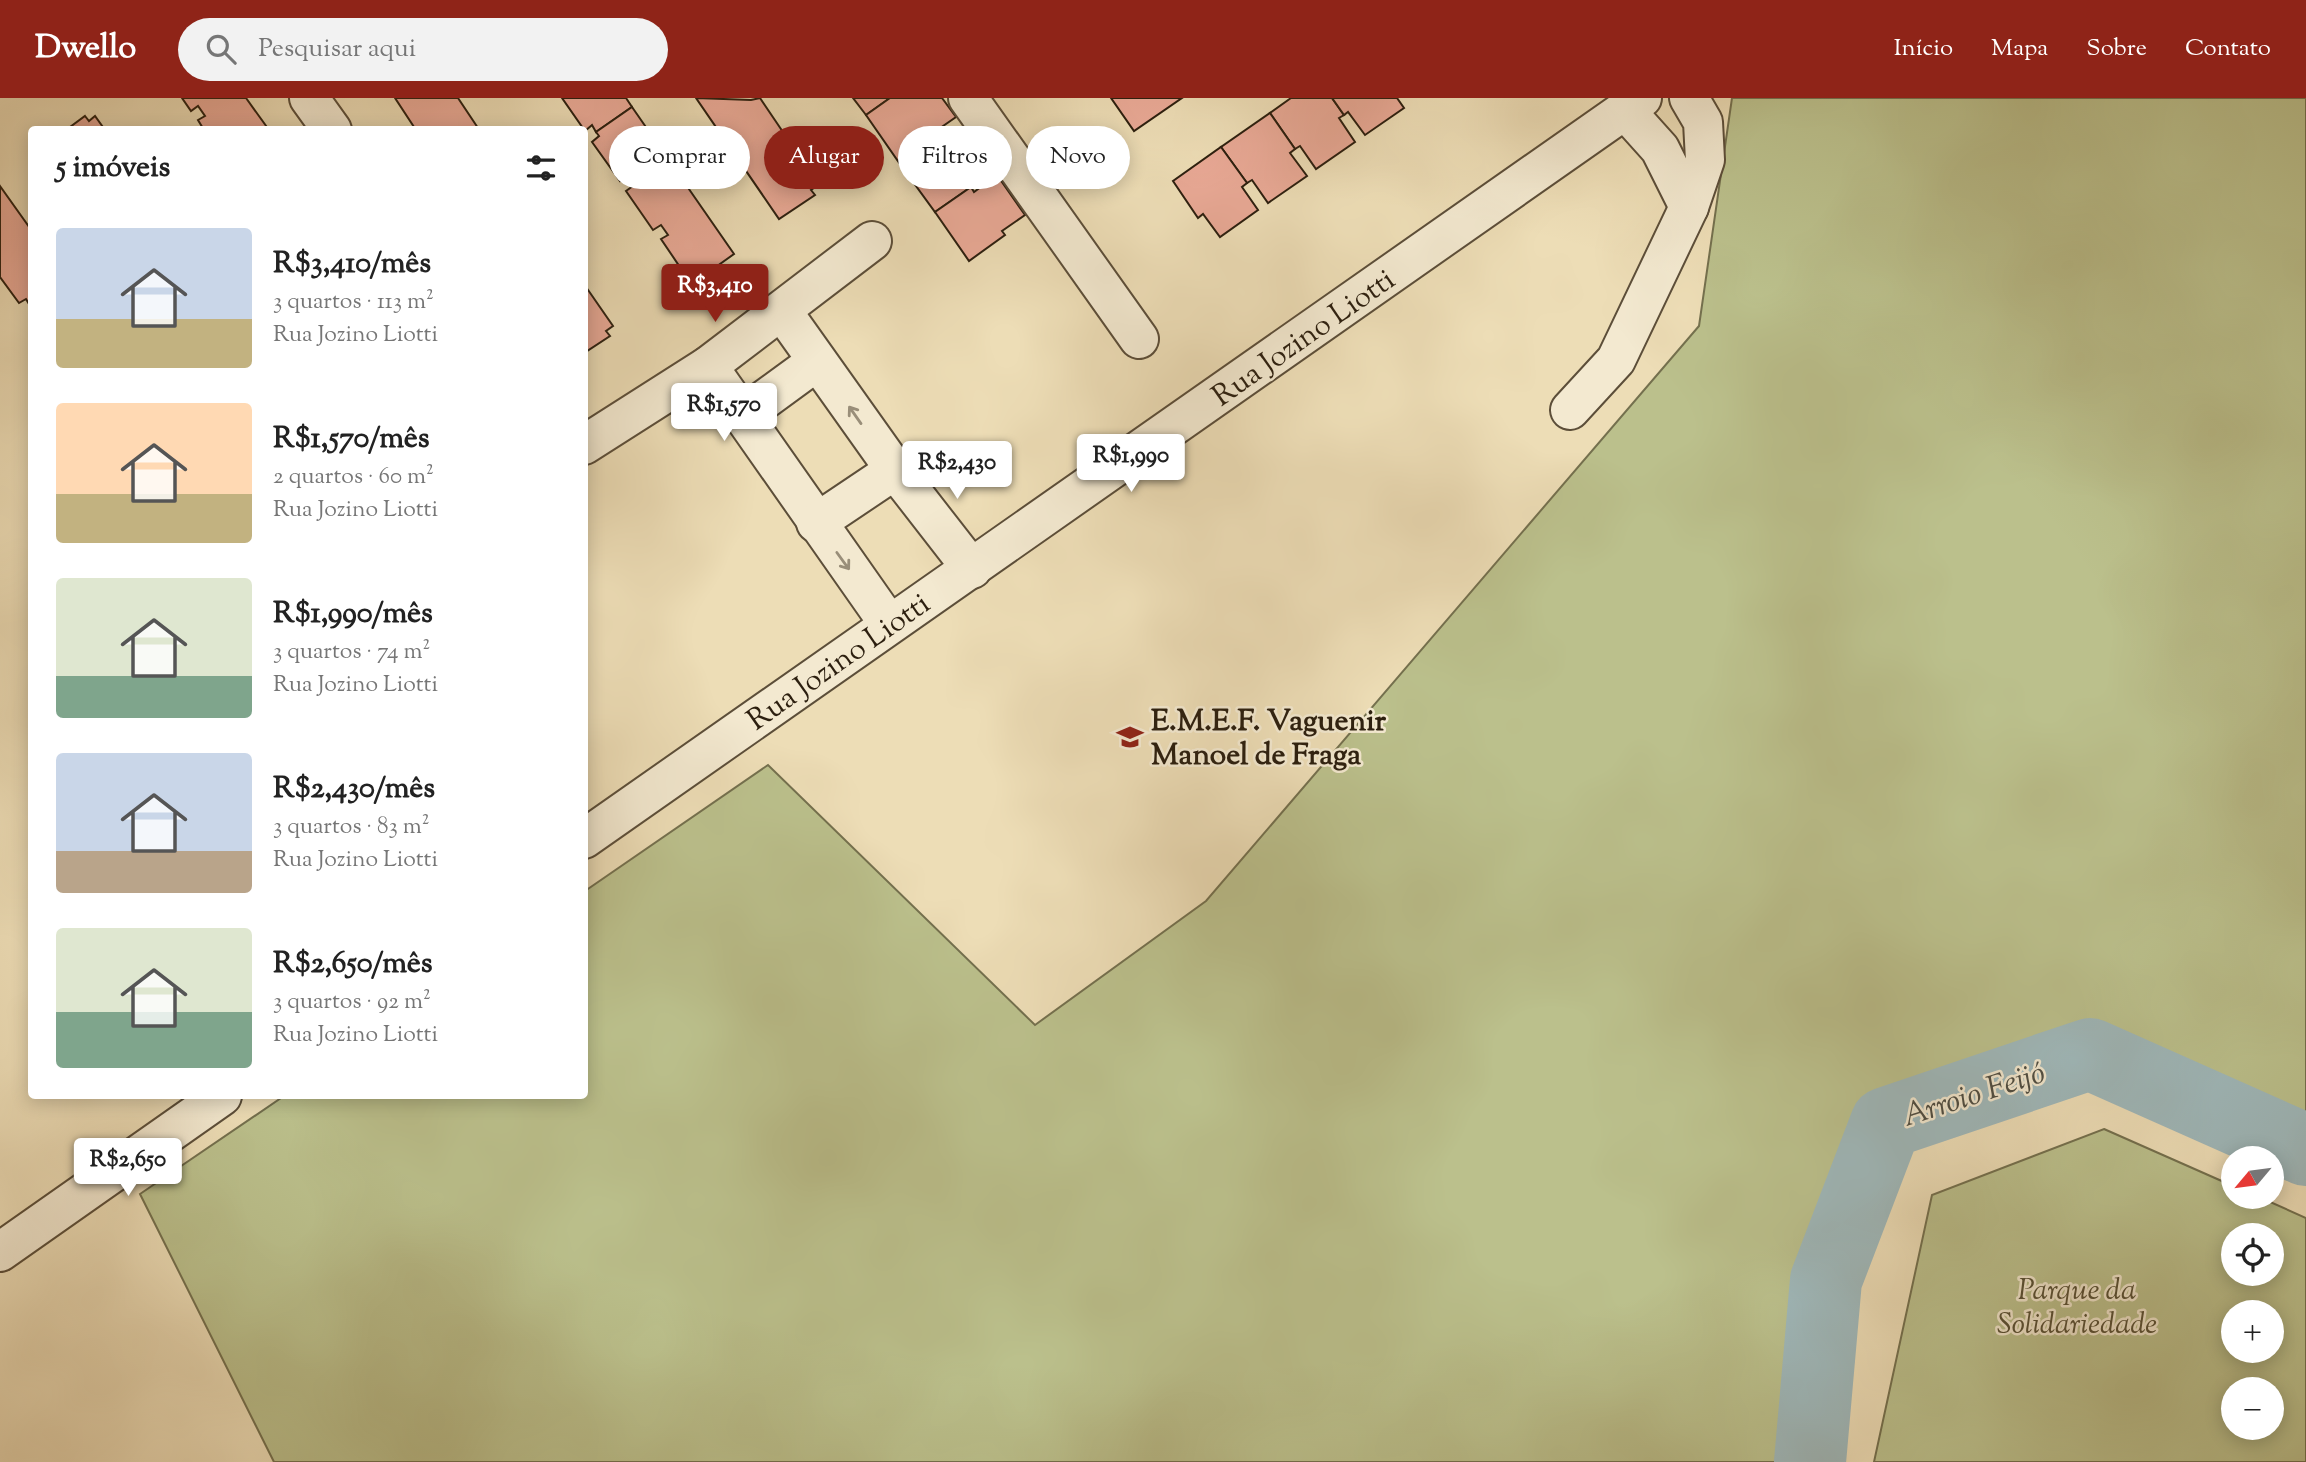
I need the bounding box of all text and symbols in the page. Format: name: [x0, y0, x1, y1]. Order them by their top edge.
search box: [178, 18, 668, 81]
text: Dwello: [35, 25, 136, 73]
icon: search: [202, 30, 240, 68]
text: Pesquisar aqui: [258, 31, 416, 68]
text: Início: [1894, 32, 1953, 66]
text: Mapa: [1991, 32, 2048, 66]
text: Sobre: [2086, 32, 2147, 66]
text: Contato: [2185, 32, 2271, 66]
chip: Comprar: [609, 126, 750, 189]
chip: Alugar: [764, 126, 884, 189]
chip: Filtros: [898, 126, 1012, 189]
chip: Novo: [1026, 126, 1130, 189]
text: 5 imóveis: [56, 147, 170, 190]
icon: filters: [522, 149, 560, 187]
text: R$3,410/mês: [273, 243, 431, 286]
icon: home: [112, 256, 196, 340]
street label: Rua Jozino Liotti: [1204, 260, 1405, 418]
pin: R$3,410: [650, 264, 780, 324]
text: R$3,410: [677, 270, 753, 303]
text: 3 quartos · 113 m²: [273, 286, 434, 319]
text: Rua Jozino Liotti: [273, 319, 438, 352]
pin: R$1,570: [659, 384, 789, 443]
text: R$1,570: [687, 389, 761, 422]
one-way arrow: [848, 406, 862, 425]
text: R$1,570/mês: [273, 418, 429, 461]
icon: home: [112, 431, 196, 515]
pin: R$1,990: [1066, 434, 1196, 494]
text: R$1,990: [1093, 440, 1169, 473]
pin: R$2,430: [892, 442, 1022, 501]
text: R$2,430: [918, 447, 996, 480]
text: 2 quartos · 60 m²: [273, 461, 434, 494]
text: Rua Jozino Liotti: [273, 494, 438, 527]
one-way arrow: [836, 551, 851, 570]
street label: Rua Jozino Liotti: [739, 584, 940, 742]
text: R$1,990/mês: [273, 593, 433, 636]
icon: home: [112, 606, 196, 690]
text: 3 quartos · 74 m²: [273, 636, 430, 669]
text: Rua Jozino Liotti: [273, 669, 438, 702]
place label: E.M.E.F. Vaguenir Manoel de Fraga: [1151, 701, 1387, 778]
school or university icon: E.M.E.F. Vaguenir Manoel de Fraga: [1115, 722, 1145, 752]
text: R$2,430/mês: [273, 768, 435, 811]
icon: home: [112, 781, 196, 865]
text: 3 quartos · 83 m²: [273, 811, 430, 844]
text: Rua Jozino Liotti: [273, 844, 438, 877]
text: R$2,650/mês: [273, 943, 433, 986]
icon: home: [112, 956, 196, 1040]
text: 3 quartos · 92 m²: [273, 986, 431, 1019]
text: Rua Jozino Liotti: [273, 1019, 438, 1052]
water label: Arroio Feijó: [1896, 1051, 2052, 1141]
pin: R$2,650: [63, 1138, 193, 1198]
text: R$2,650: [90, 1144, 166, 1177]
north arrow: [2221, 1146, 2284, 1209]
map controls: [2221, 1146, 2284, 1440]
button: locate: [2221, 1223, 2284, 1286]
park label: Parque da Solidariedade: [1997, 1270, 2157, 1347]
button: +: [2221, 1300, 2284, 1363]
button: −: [2221, 1377, 2284, 1440]

